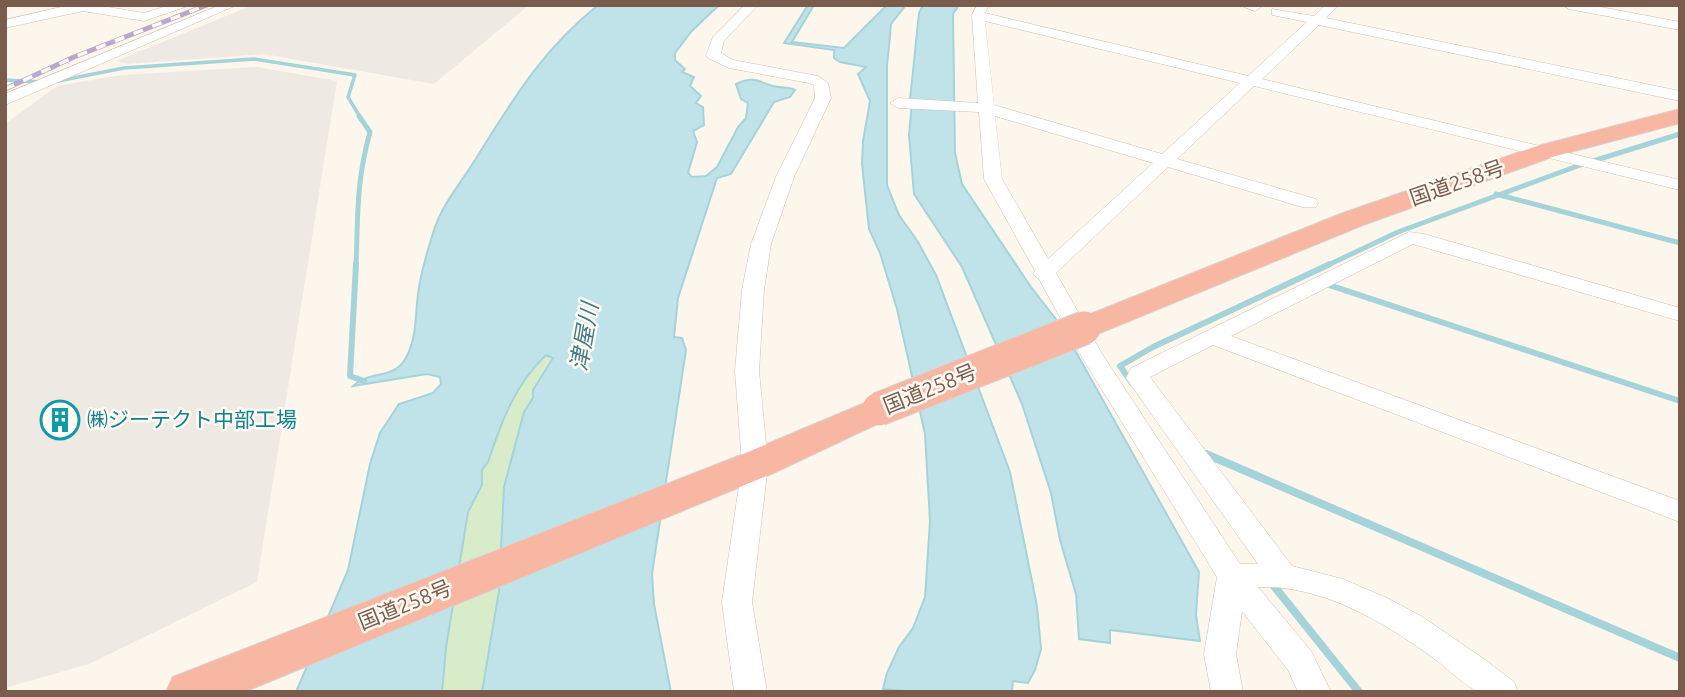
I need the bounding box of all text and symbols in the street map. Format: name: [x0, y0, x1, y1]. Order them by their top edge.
street label: 国道258号: [1406, 155, 1507, 209]
water label: 津屋川: [565, 298, 602, 373]
street label: 国道258号: [879, 358, 980, 418]
building icon: ㈱ジーテクト中部工場: [39, 399, 81, 441]
place label: ㈱ジーテクト中部工場: [87, 407, 297, 431]
street label: 国道258号: [354, 574, 455, 634]

